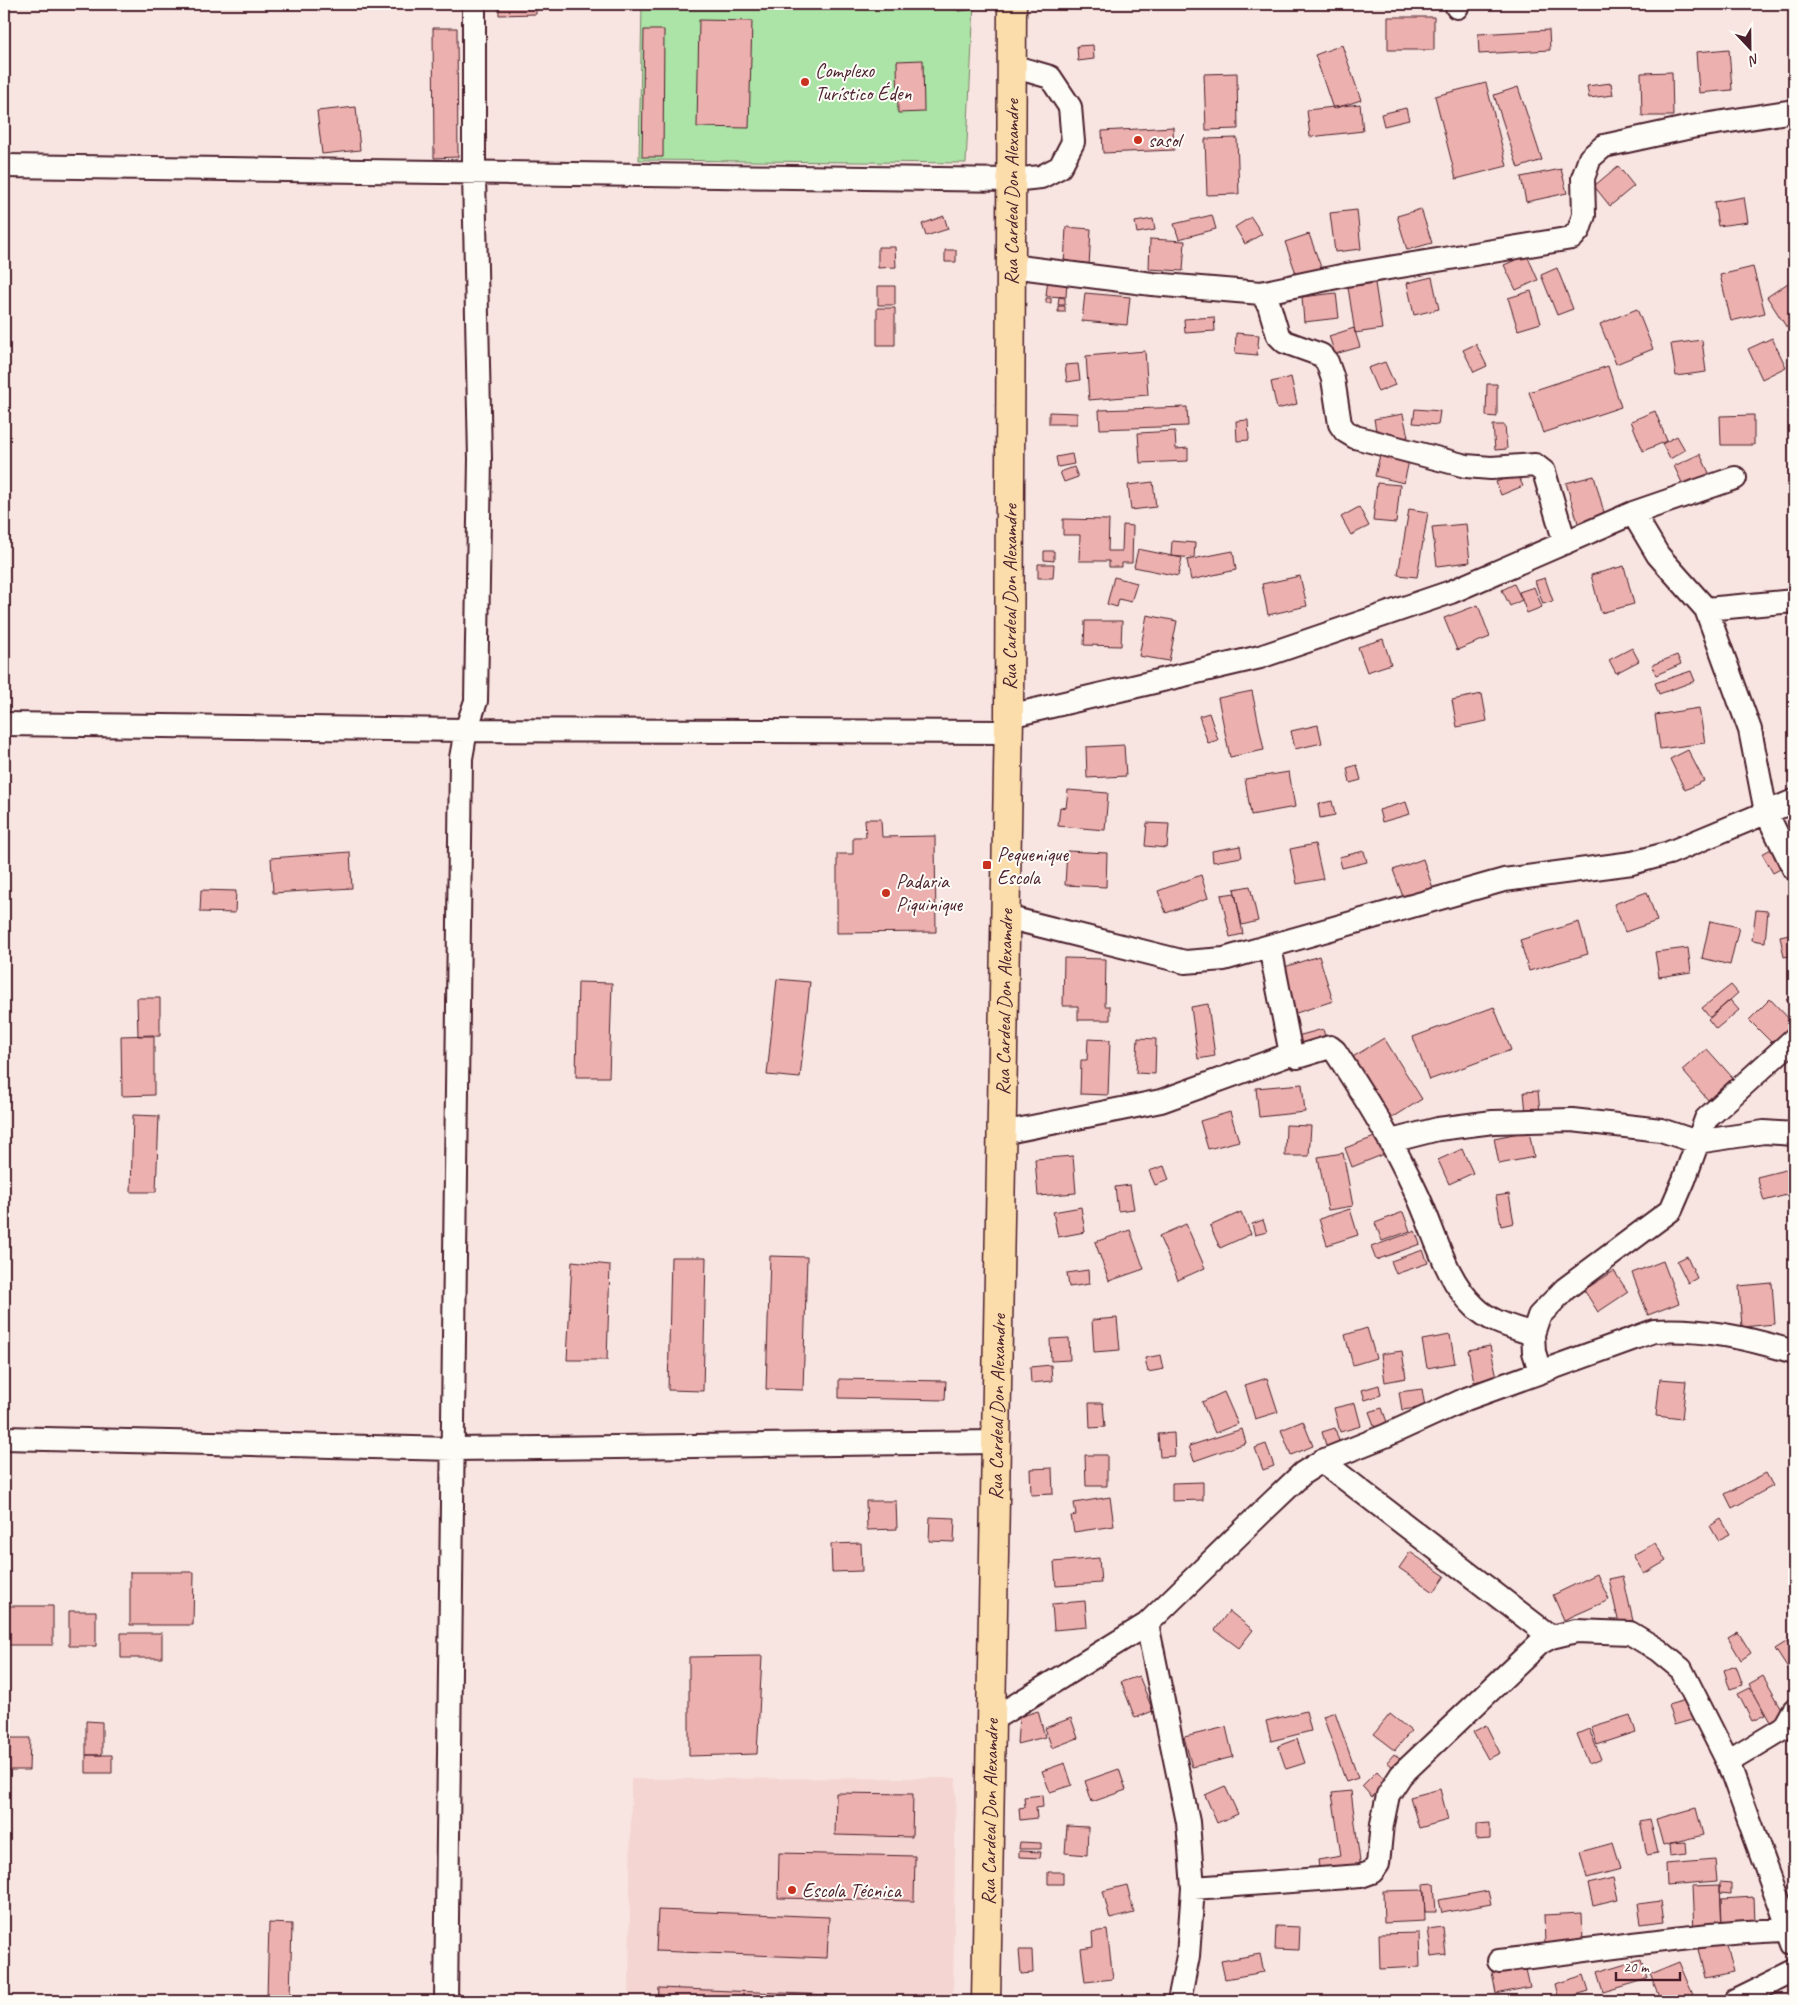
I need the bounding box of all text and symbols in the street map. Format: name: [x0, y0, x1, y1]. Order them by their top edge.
north arrow: [1726, 22, 1776, 72]
text: N: [1745, 50, 1762, 70]
place label: Complexo Turístico Éden: [815, 58, 913, 106]
marker: Complexo Turístico Éden: [799, 76, 811, 88]
street label: Rua Cardeal Don Alexamdre: [998, 98, 1024, 285]
place label: sasol: [1148, 128, 1184, 153]
marker: sasol: [1132, 134, 1144, 146]
street label: Rua Cardeal Don Alexamdre: [997, 503, 1022, 690]
place label: Pequenique Escola: [997, 842, 1070, 890]
marker: Pequenique Escola: [981, 859, 993, 871]
place label: Padaria Piquinique: [896, 869, 964, 917]
marker: Padaria Piquinique: [880, 887, 892, 899]
street label: Rua Cardeal Don Alexamdre: [990, 907, 1018, 1095]
street label: Rua Cardeal Don Alexamdre: [982, 1312, 1011, 1500]
street label: Rua Cardeal Don Alexamdre: [975, 1717, 1004, 1905]
place label: Escola Técnica: [802, 1878, 903, 1903]
marker: Escola Técnica: [786, 1884, 798, 1896]
scale bar: [1616, 1950, 1679, 1982]
text: 20 m: [1623, 1958, 1650, 1977]

